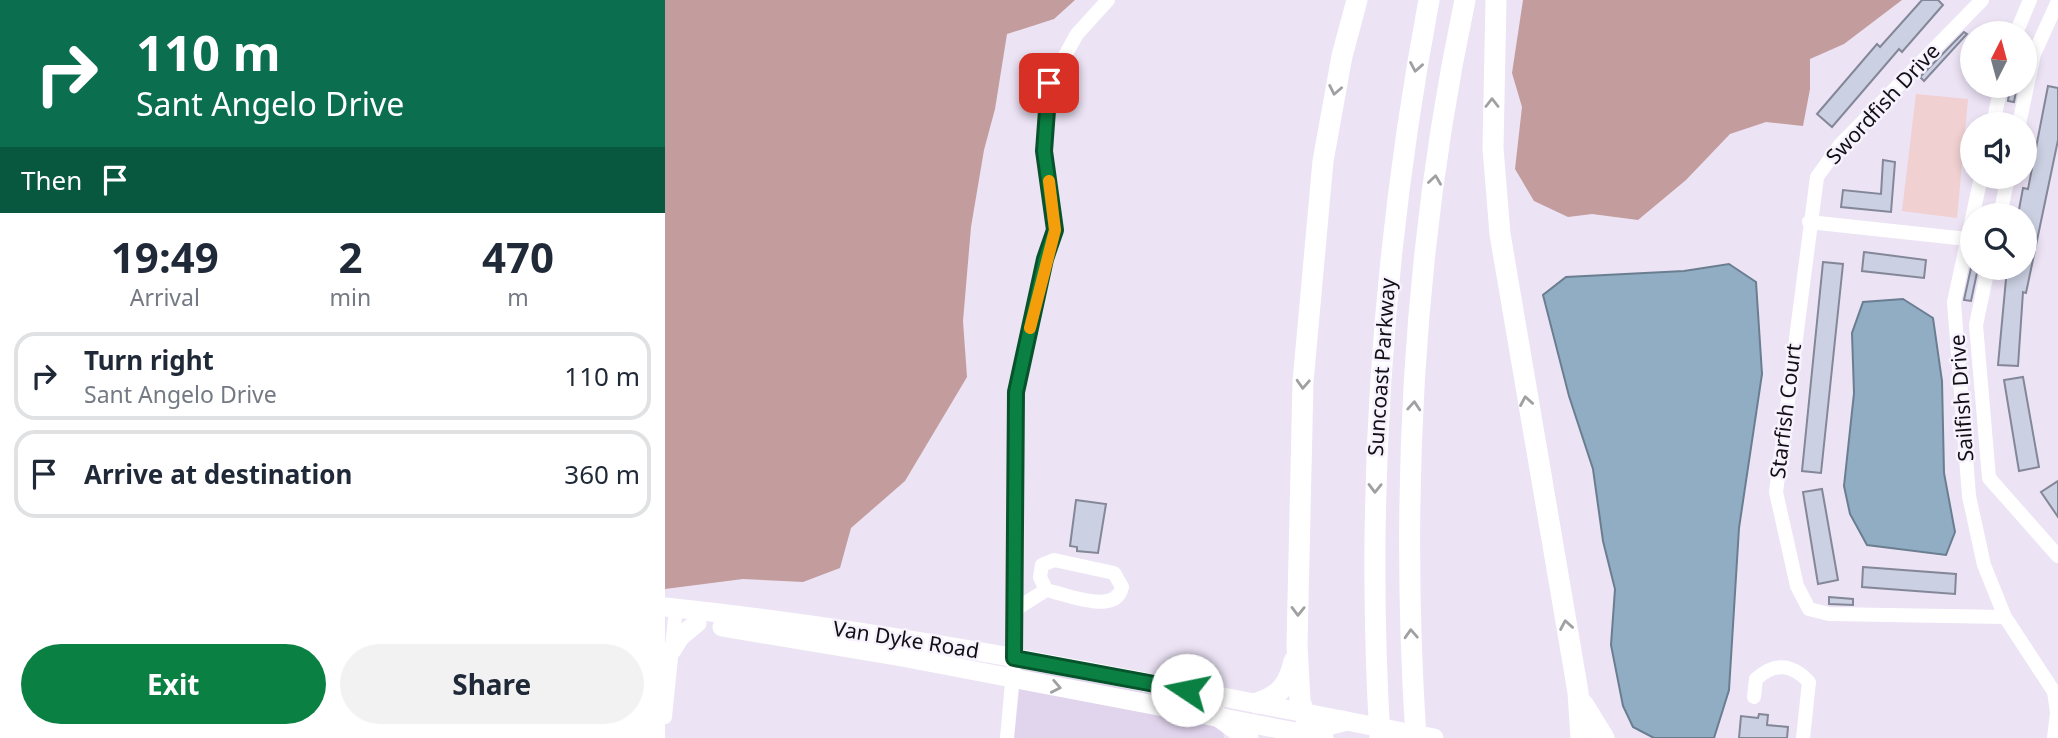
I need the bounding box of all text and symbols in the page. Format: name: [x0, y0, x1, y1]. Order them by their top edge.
text: 110 m: [136, 19, 281, 85]
north arrow: [1960, 21, 2037, 98]
map controls: [1960, 21, 2037, 280]
icon: right: [21, 28, 112, 119]
street label: Swordfish Drive: [1819, 37, 1945, 170]
pin: [1019, 53, 1079, 113]
one-way arrow: [1410, 61, 1425, 73]
icon: arrive: [1030, 64, 1068, 102]
text: Sant Angelo Drive: [136, 82, 404, 125]
one-way arrow: [1329, 84, 1344, 96]
one-way arrow: [1484, 97, 1500, 107]
button: sound: [1960, 112, 2037, 189]
icon: arrive: [96, 161, 134, 199]
text: Then: [21, 162, 82, 198]
one-way arrow: [1428, 174, 1443, 186]
button: search: [1960, 203, 2037, 280]
text: 19:49: [111, 228, 219, 285]
text: 2: [338, 228, 362, 285]
text: 470: [482, 228, 554, 285]
street label: Suncoast Parkway: [1361, 277, 1401, 457]
text: Arrival: [130, 281, 200, 313]
text: min: [330, 281, 371, 313]
text: m: [507, 281, 529, 313]
street label: Sailfish Drive: [1943, 334, 1979, 463]
street label: Starfish Court: [1763, 341, 1807, 480]
text: Turn right: [84, 342, 214, 378]
icon: right: [25, 357, 63, 395]
text: 110 m: [564, 358, 640, 394]
text: Sant Angelo Drive: [84, 378, 277, 410]
one-way arrow: [1296, 379, 1311, 390]
one-way arrow: [1520, 395, 1535, 407]
one-way arrow: [1406, 401, 1421, 412]
icon: arrive: [25, 455, 63, 493]
text: Arrive at destination: [84, 456, 353, 492]
text: 360 m: [564, 456, 640, 492]
one-way arrow: [1367, 483, 1383, 494]
one-way arrow: [1290, 606, 1305, 617]
street label: Van Dyke Road: [831, 614, 981, 664]
one-way arrow: [1559, 619, 1574, 631]
one-way arrow: [1403, 628, 1418, 639]
button: Exit: [21, 644, 326, 724]
button: Share: [340, 644, 644, 724]
position arrow: [1150, 653, 1224, 727]
one-way arrow: [1050, 678, 1062, 693]

